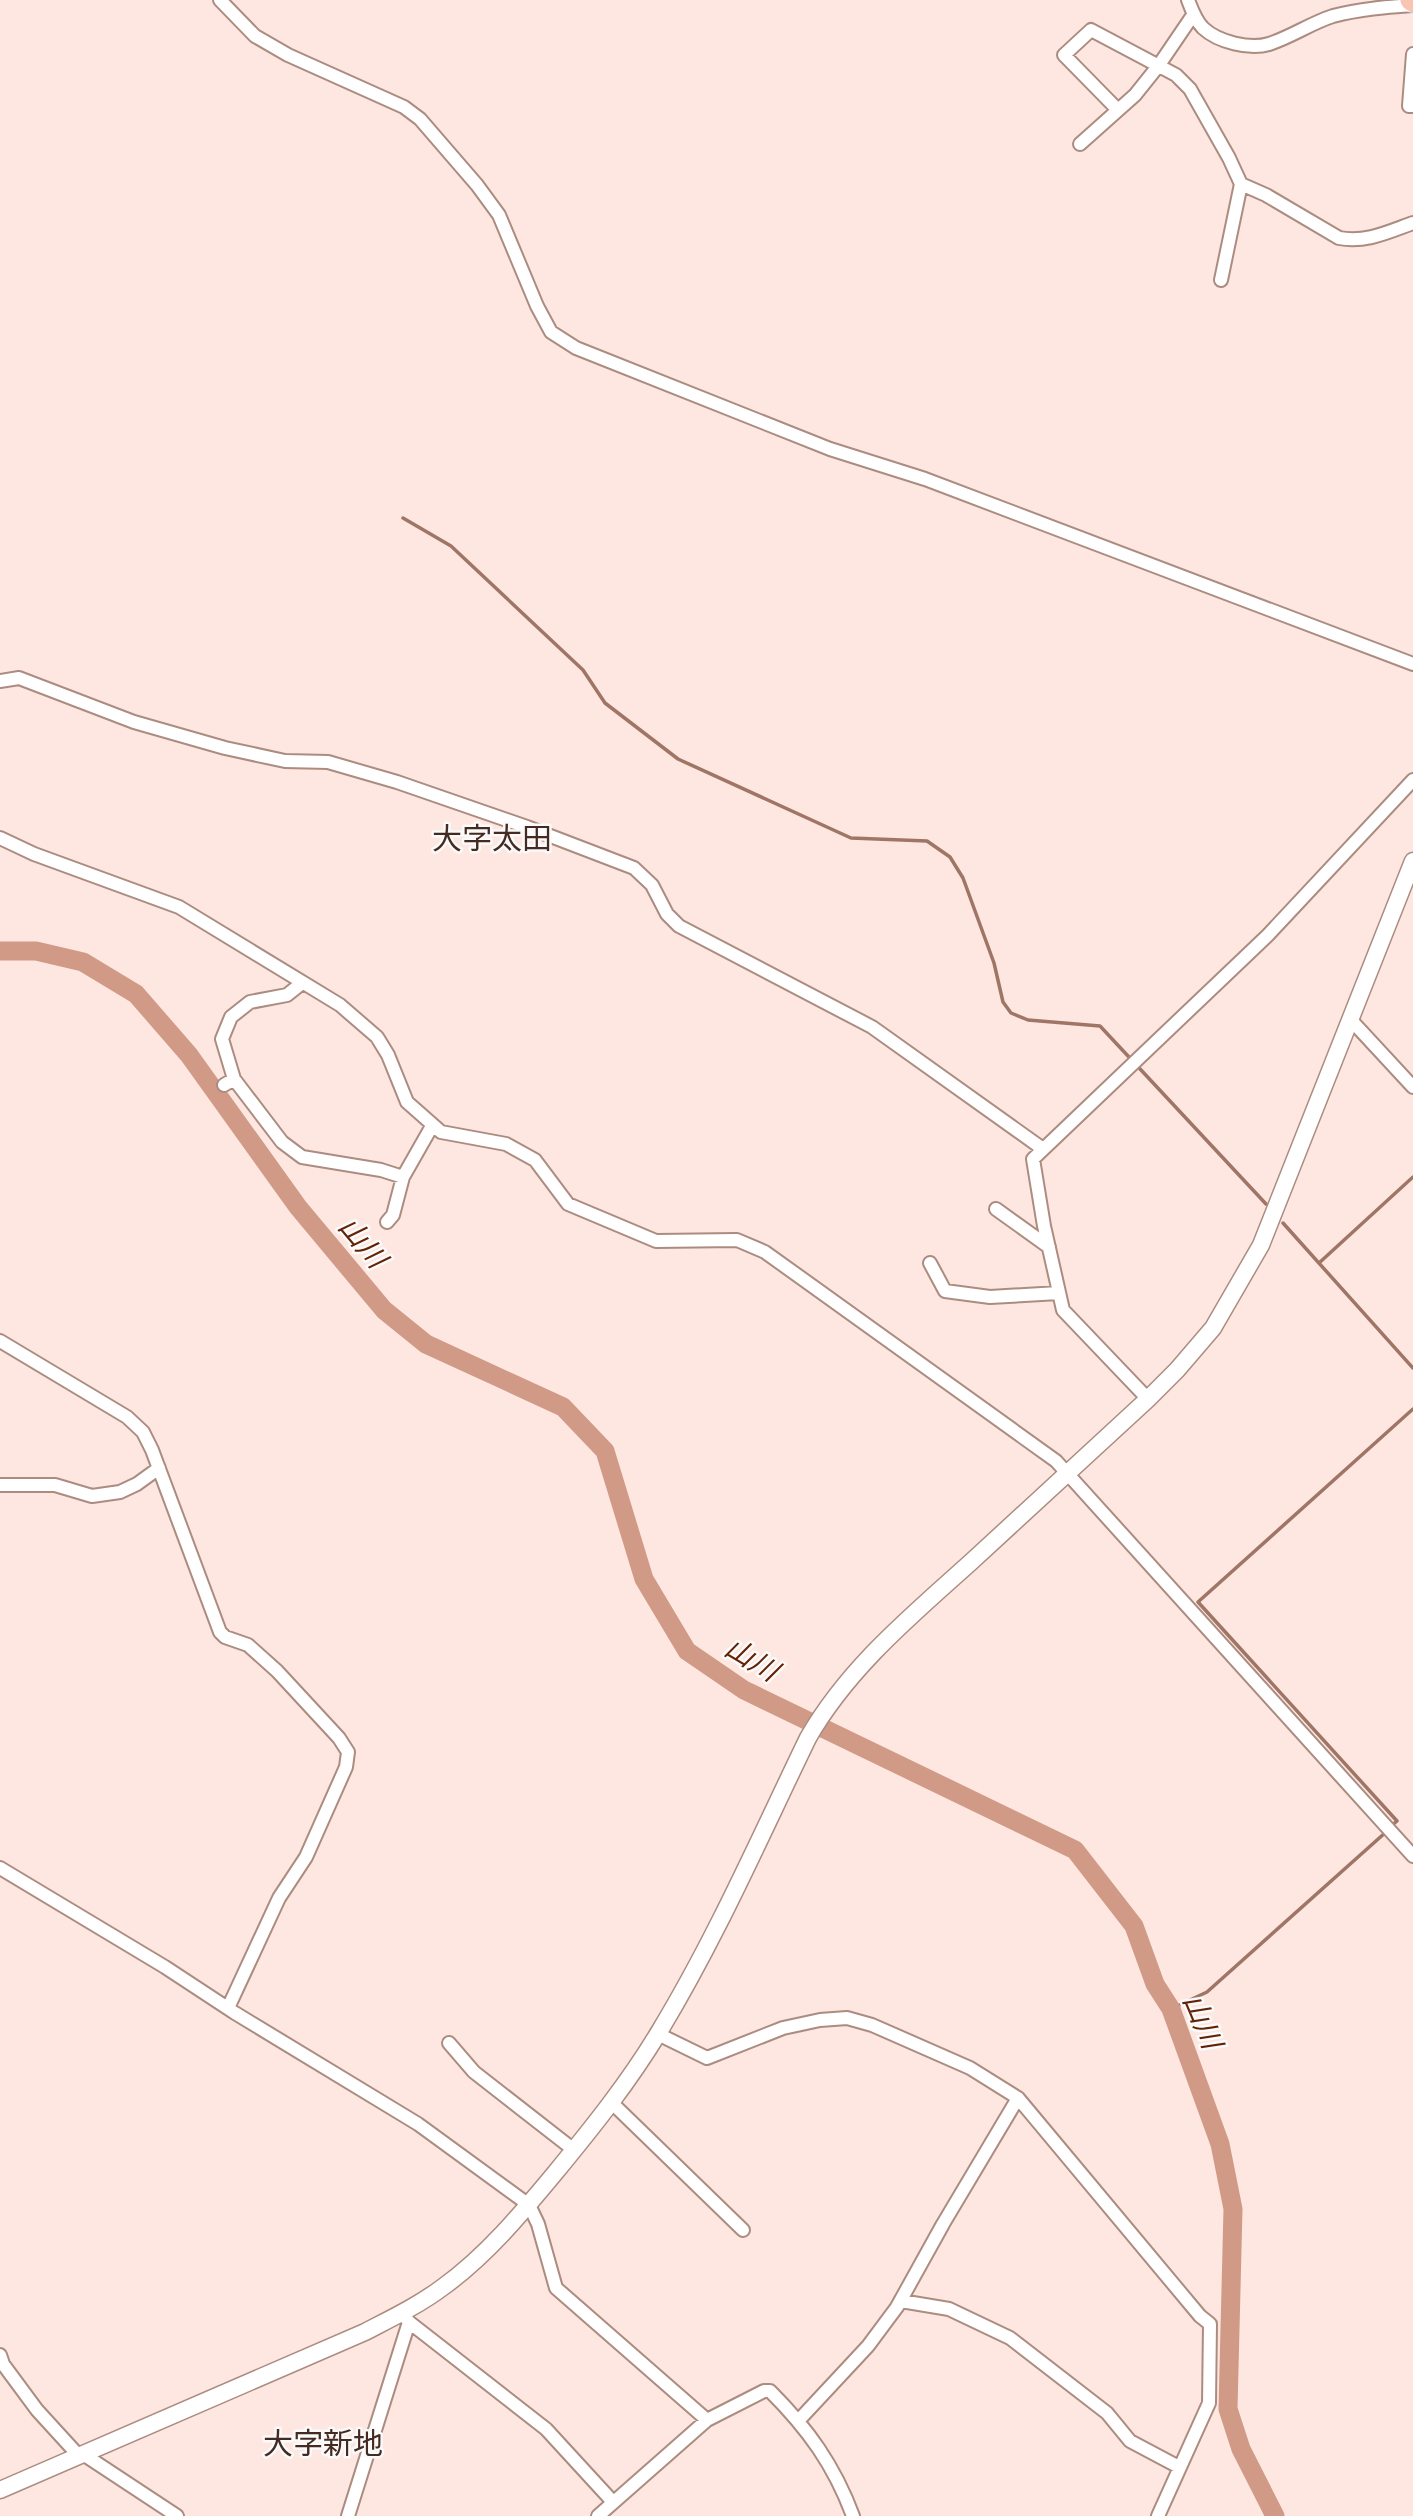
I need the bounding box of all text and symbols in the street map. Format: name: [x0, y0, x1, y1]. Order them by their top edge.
district label: 大字太田: [432, 819, 552, 858]
water label: 山川: [331, 1209, 397, 1277]
water label: 山川: [719, 1629, 788, 1690]
water label: 山川: [1175, 1988, 1232, 2057]
district label: 大字新地: [263, 2424, 383, 2463]

